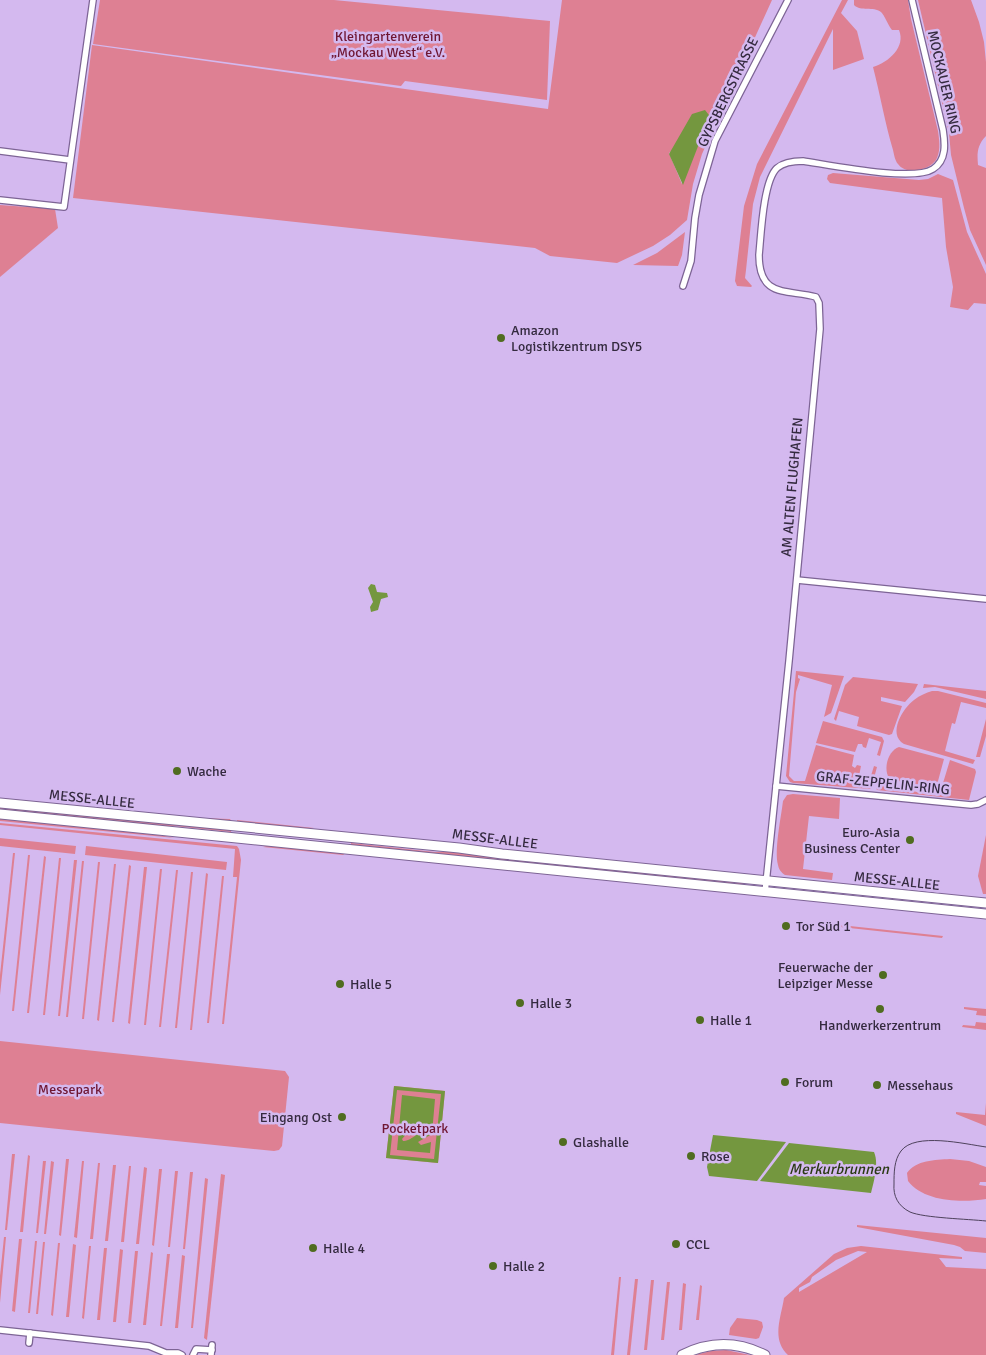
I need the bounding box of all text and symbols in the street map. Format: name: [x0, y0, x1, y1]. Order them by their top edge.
park label: Kleingartenverein „Mockau West“ e.V.: [331, 28, 445, 61]
street label: MOCKAUER RING: [924, 29, 964, 135]
street label: GYPSBERGSTRASSE: [694, 34, 762, 150]
place label: Amazon Logistikzentrum DSY5: [511, 322, 642, 355]
marker: Amazon Logistikzentrum DSY5: [495, 332, 507, 344]
street label: AM ALTEN FLUGHAFEN: [777, 417, 807, 557]
place label: Wache: [187, 763, 227, 780]
marker: Wache: [171, 765, 183, 777]
street label: GRAF-ZEPPELIN-RING: [815, 768, 951, 798]
street label: MESSE-ALLEE: [48, 786, 136, 812]
place label: Euro-Asia Business Center: [804, 824, 901, 857]
street label: MESSE-ALLEE: [451, 825, 539, 853]
marker: Euro-Asia Business Center: [904, 834, 916, 846]
street label: MESSE-ALLEE: [853, 868, 941, 894]
place label: Tor Süd 1: [796, 918, 851, 935]
marker: Tor Süd 1: [780, 920, 792, 932]
place label: Feuerwache der Leipziger Messe: [778, 959, 874, 992]
marker: Feuerwache der Leipziger Messe: [877, 969, 889, 981]
place label: Halle 5: [350, 976, 392, 993]
marker: Halle 5: [334, 978, 346, 990]
place label: Halle 3: [530, 995, 572, 1012]
marker: Halle 3: [514, 997, 526, 1009]
marker: Handwerkerzentrum: [874, 1003, 886, 1015]
place label: Halle 1: [710, 1012, 752, 1029]
marker: Halle 1: [694, 1014, 706, 1026]
place label: Handwerkerzentrum: [819, 1017, 941, 1034]
place label: Forum: [795, 1074, 833, 1091]
marker: Forum: [779, 1076, 791, 1088]
place label: Messehaus: [887, 1077, 953, 1094]
marker: Messehaus: [871, 1079, 883, 1091]
park label: Messepark: [38, 1081, 102, 1098]
place label: Eingang Ost: [260, 1109, 332, 1126]
marker: Eingang Ost: [336, 1111, 348, 1123]
park label: Pocketpark: [382, 1120, 448, 1137]
place label: Glashalle: [573, 1134, 629, 1151]
marker: Glashalle: [557, 1136, 569, 1148]
place label: Rose: [701, 1148, 730, 1165]
marker: Rose: [685, 1150, 697, 1162]
water label: Merkurbrunnen: [789, 1160, 890, 1178]
place label: CCL: [686, 1236, 710, 1253]
marker: CCL: [670, 1238, 682, 1250]
place label: Halle 4: [323, 1240, 366, 1257]
marker: Halle 4: [307, 1242, 319, 1254]
place label: Halle 2: [503, 1258, 545, 1275]
marker: Halle 2: [487, 1260, 499, 1272]

